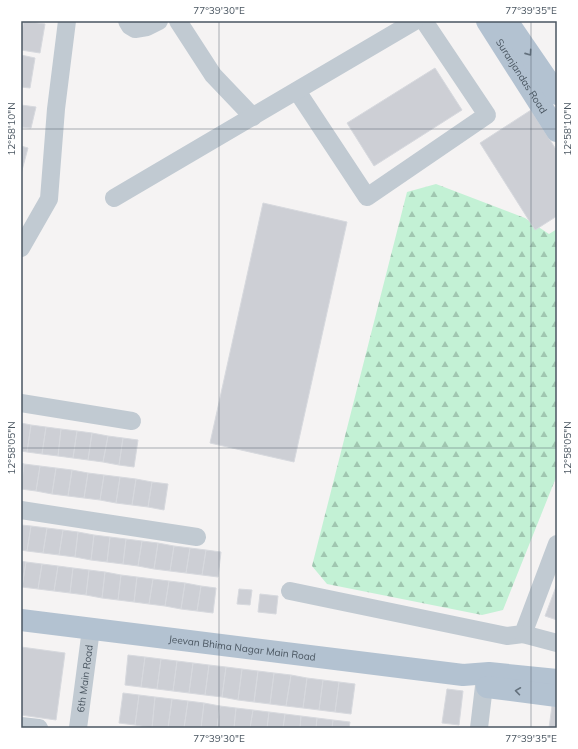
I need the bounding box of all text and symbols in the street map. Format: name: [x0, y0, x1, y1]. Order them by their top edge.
text: 77°39'30"E: [193, 4, 245, 17]
text: 77°39'35"E: [505, 4, 557, 17]
street label: Suranjandas Road: [493, 36, 550, 116]
one-way arrow: [524, 49, 532, 56]
text: 12°58'10"N: [5, 102, 18, 156]
text: 12°58'10"N: [561, 102, 574, 156]
text: 12°58'05"N: [5, 421, 18, 475]
text: 12°58'05"N: [561, 421, 574, 475]
street label: Jeevan Bhima Nagar Main Road: [168, 632, 317, 663]
street label: 6th Main Road: [74, 644, 95, 713]
one-way arrow: [515, 687, 521, 696]
text: 77°39'30"E: [193, 732, 245, 745]
text: 77°39'35"E: [505, 732, 557, 745]

